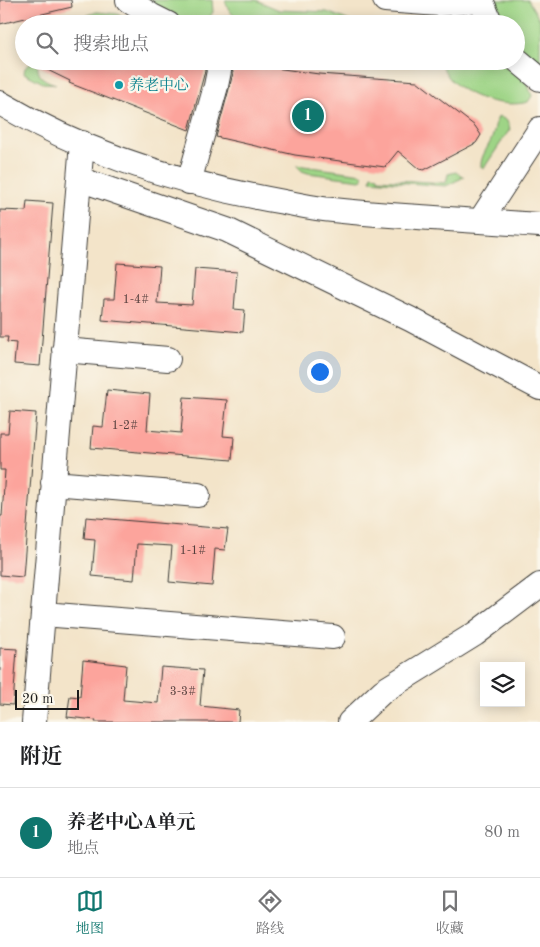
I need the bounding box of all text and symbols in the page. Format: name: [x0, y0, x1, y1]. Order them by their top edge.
search box: [15, 15, 525, 70]
icon: search: [33, 29, 61, 57]
text: 搜索地点: [73, 36, 149, 55]
place label: 养老中心: [129, 77, 189, 94]
marker: 养老中心: [113, 79, 125, 91]
pin: 1: [292, 97, 324, 135]
house number: 1-4#: [123, 294, 149, 306]
your location: [307, 359, 333, 385]
house number: 1-2#: [112, 420, 138, 432]
house number: 1-1#: [180, 545, 206, 557]
map controls: [480, 662, 525, 707]
button: layers: [480, 662, 525, 707]
house number: 3-3#: [170, 686, 196, 698]
scale bar: [15, 687, 79, 710]
text: 20 m: [22, 692, 53, 706]
text: 附近: [20, 747, 62, 768]
text: 养老中心A单元: [67, 814, 195, 833]
text: 1: [31, 825, 41, 841]
text: 80 m: [484, 825, 520, 841]
text: 地点: [67, 841, 99, 857]
tab: 地图: [76, 887, 104, 938]
tab: 路线: [256, 887, 284, 938]
tab: 收藏: [436, 887, 464, 938]

